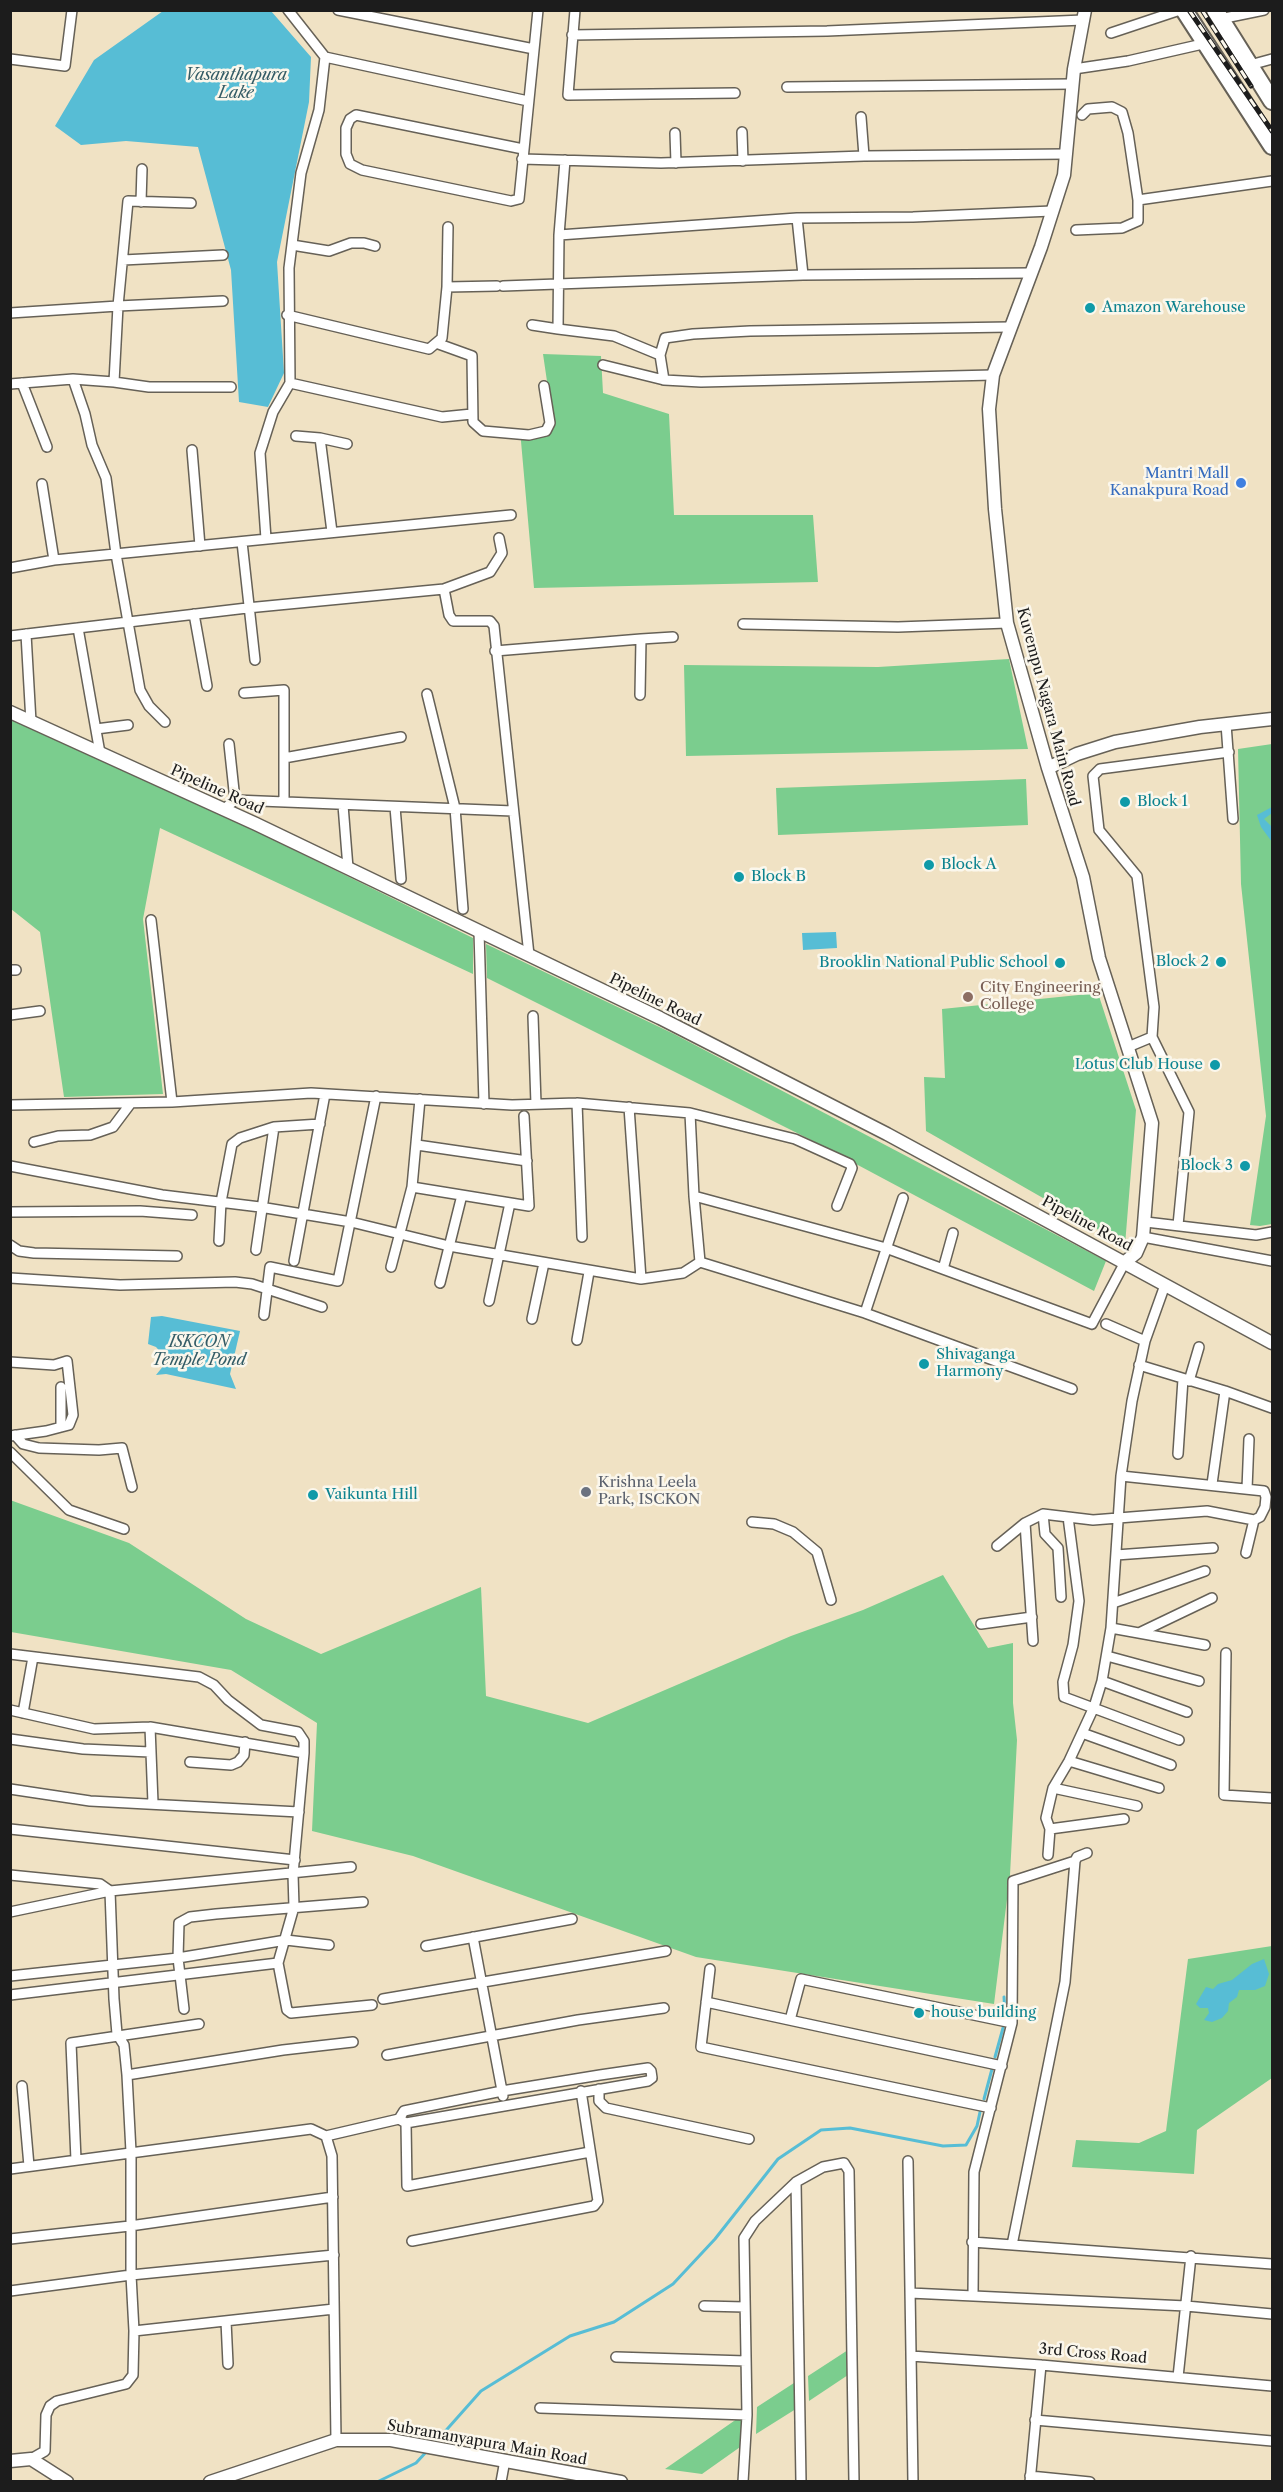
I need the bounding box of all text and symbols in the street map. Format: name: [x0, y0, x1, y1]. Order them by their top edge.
water label: Vasanthapura Lake: [185, 65, 287, 103]
place label: Amazon Warehouse: [1102, 299, 1246, 317]
marker: Amazon Warehouse: [1083, 301, 1097, 315]
place label: Mantri Mall Kanakpura Road: [1110, 465, 1229, 500]
marker: Mantri Mall Kanakpura Road: [1234, 476, 1248, 490]
street label: Kuvempu Nagara Main Road: [1013, 606, 1083, 808]
street label: Pipeline Road: [168, 761, 266, 819]
place label: Block 1: [1137, 793, 1188, 811]
marker: Block 1: [1118, 795, 1132, 809]
place label: Block A: [941, 856, 997, 874]
marker: Block A: [922, 858, 936, 872]
place label: Block B: [751, 868, 806, 886]
marker: Block B: [732, 870, 746, 884]
place label: Block 2: [1156, 953, 1209, 971]
place label: Brooklin National Public School: [819, 954, 1048, 972]
marker: Block 2: [1214, 955, 1228, 969]
marker: Brooklin National Public School: [1053, 956, 1067, 970]
street label: Pipeline Road: [606, 970, 704, 1030]
place label: City Engineering College: [980, 979, 1100, 1014]
marker: City Engineering College: [961, 990, 975, 1004]
place label: Lotus Club House: [1075, 1056, 1203, 1074]
marker: Lotus Club House: [1208, 1058, 1222, 1072]
place label: Block 3: [1180, 1157, 1233, 1175]
marker: Block 3: [1238, 1159, 1252, 1173]
street label: Pipeline Road: [1039, 1193, 1135, 1255]
water label: ISKCON Temple Pond: [152, 1332, 246, 1370]
place label: Shivaganga Harmony: [936, 1346, 1015, 1381]
marker: Shivaganga Harmony: [917, 1357, 931, 1371]
place label: Krishna Leela Park, ISCKON: [598, 1474, 700, 1509]
marker: Krishna Leela Park, ISCKON: [579, 1485, 593, 1499]
place label: Vaikunta Hill: [325, 1486, 418, 1504]
marker: Vaikunta Hill: [306, 1488, 320, 1502]
place label: house building: [931, 2004, 1036, 2022]
marker: house building: [912, 2006, 926, 2020]
street label: 3rd Cross Road: [1038, 2340, 1148, 2368]
street label: Subramanyapura Main Road: [386, 2417, 588, 2469]

